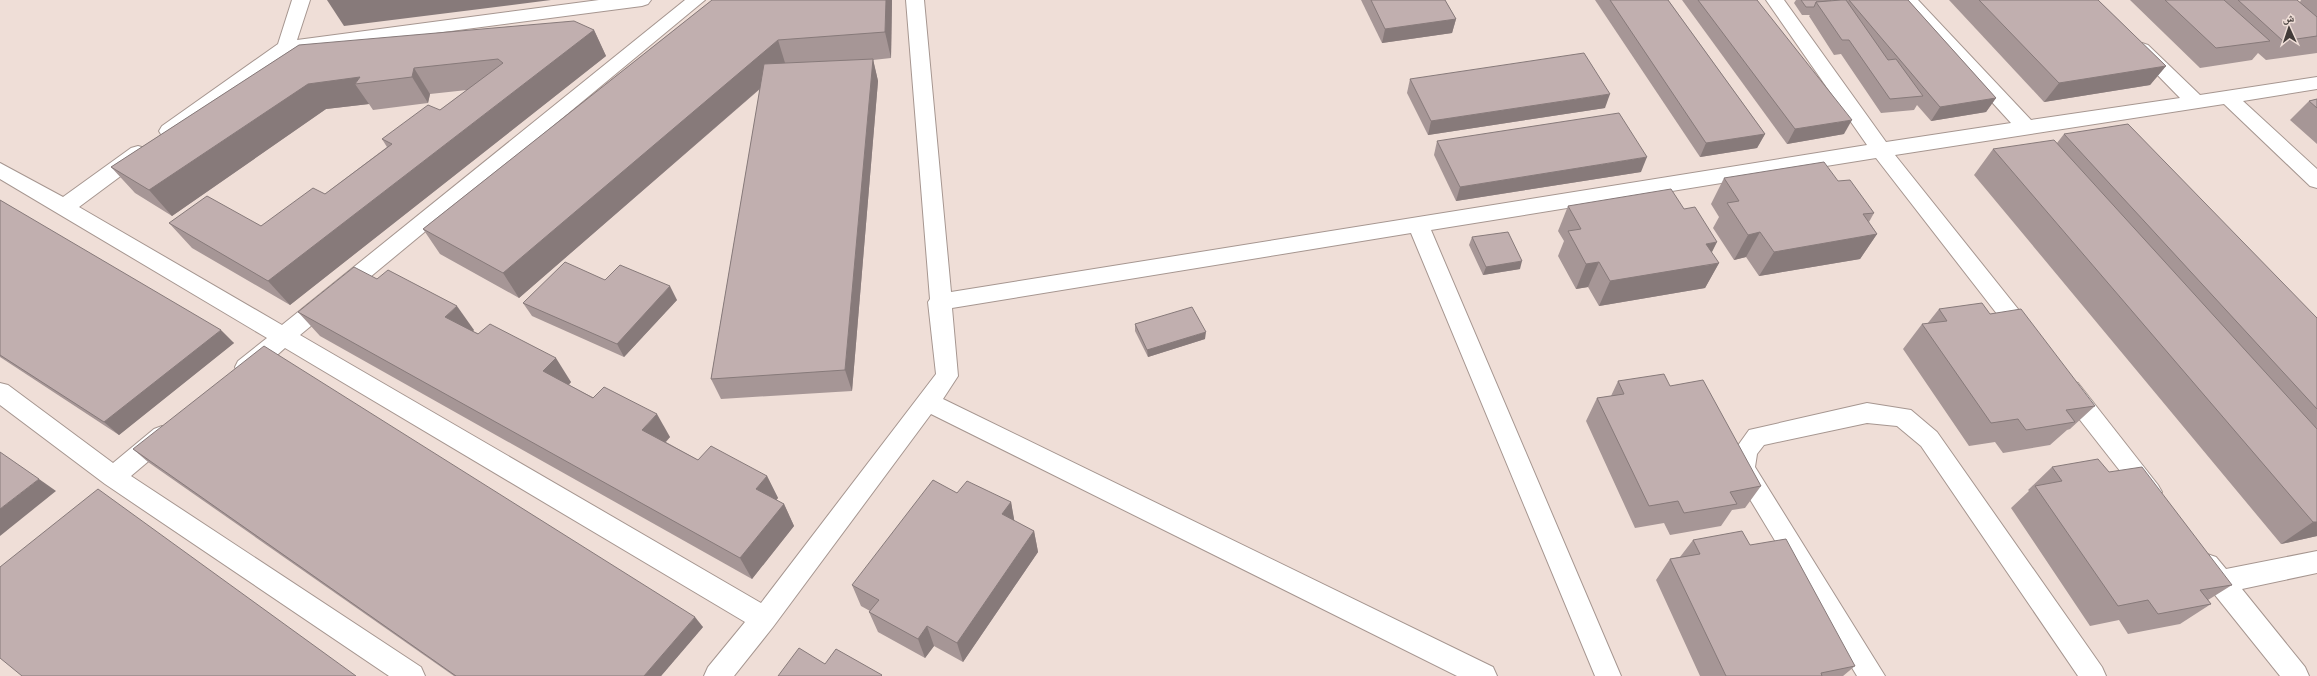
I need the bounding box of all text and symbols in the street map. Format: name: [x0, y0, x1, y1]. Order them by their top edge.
north arrow: [2269, 8, 2309, 48]
text: ش: [2282, 11, 2295, 26]

